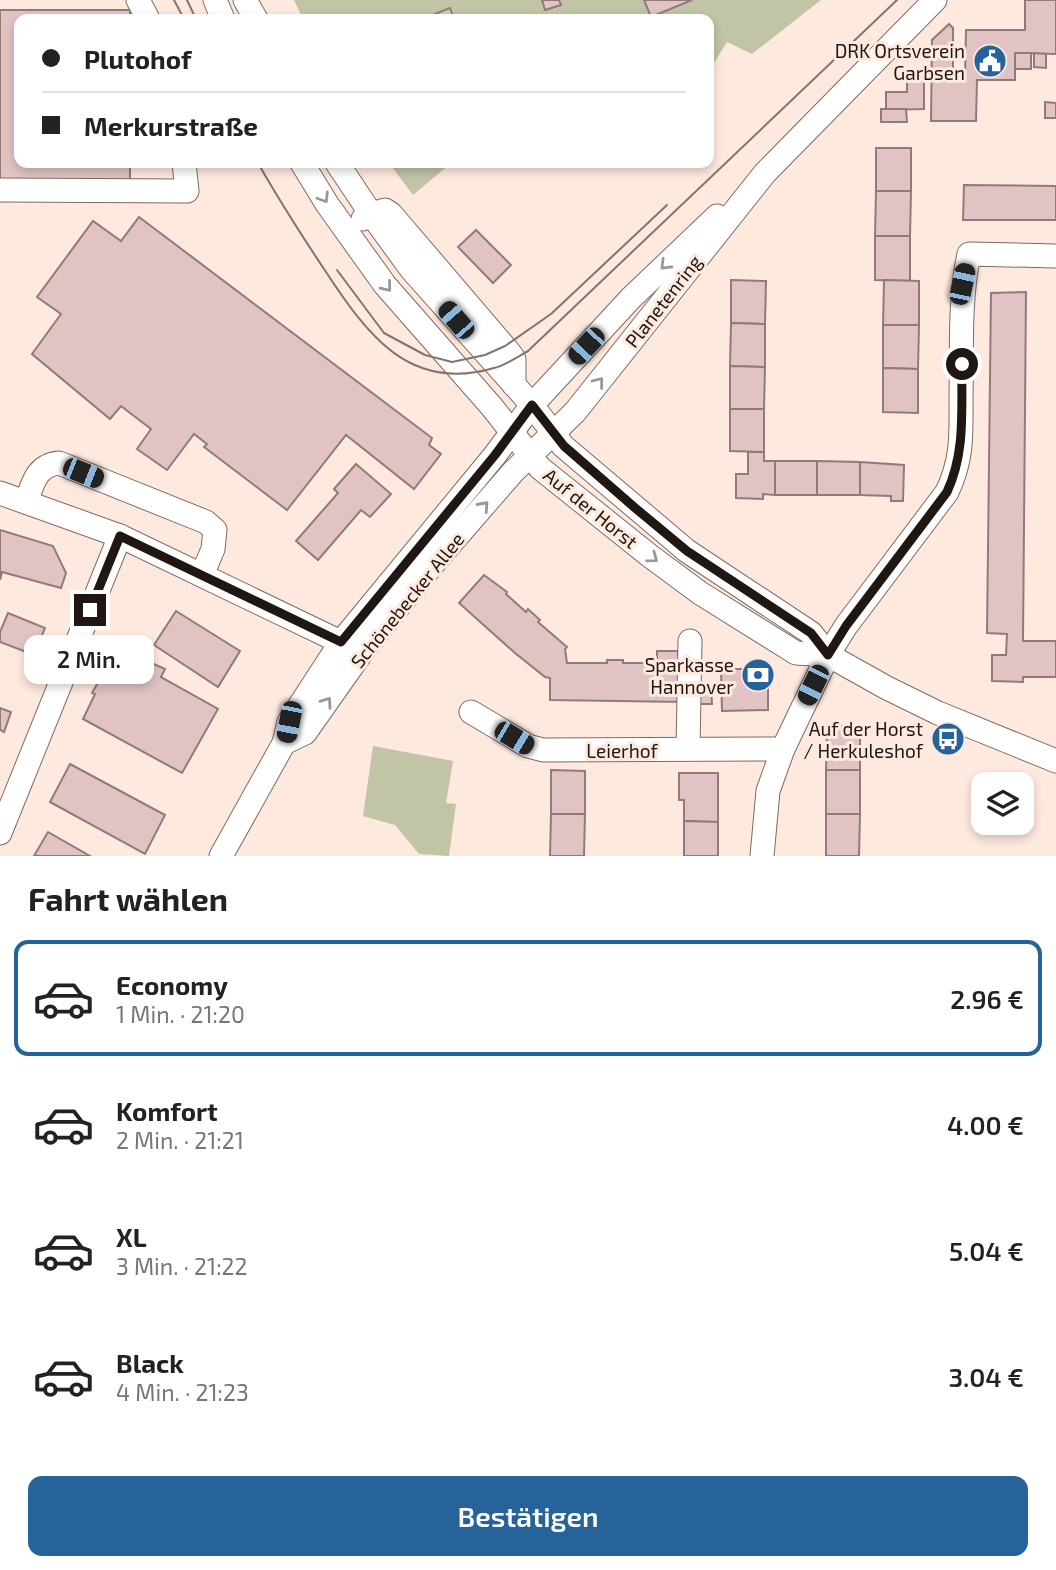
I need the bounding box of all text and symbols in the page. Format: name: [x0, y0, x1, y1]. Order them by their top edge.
place label: DRK Ortsverein Garbsen: [835, 39, 965, 84]
public building icon: DRK Ortsverein Garbsen: [971, 42, 1009, 80]
text: Plutohof: [84, 43, 191, 74]
text: Merkurstraße: [84, 110, 258, 141]
one-way arrow: [315, 190, 328, 203]
street label: Planetenring: [620, 250, 706, 352]
one-way arrow: [661, 256, 674, 269]
car: [948, 261, 977, 307]
one-way arrow: [379, 278, 391, 291]
car: [435, 297, 478, 343]
car: [564, 323, 609, 369]
route start: [946, 348, 978, 380]
one-way arrow: [590, 378, 603, 390]
car: [60, 455, 107, 491]
street label: Auf der Horst: [539, 463, 643, 553]
one-way arrow: [476, 501, 489, 514]
street label: Schönebecker Allee: [345, 528, 469, 672]
one-way arrow: [645, 550, 657, 562]
route end: [74, 594, 106, 626]
callout: 2 Min.: [25, 634, 155, 684]
text: 2 Min.: [57, 645, 121, 673]
place label: Sparkasse Hannover: [645, 653, 734, 698]
bank icon: Sparkasse Hannover: [739, 656, 777, 694]
car: [795, 662, 832, 708]
one-way arrow: [319, 697, 331, 710]
car: [275, 699, 304, 745]
place label: Auf der Horst / Herkuleshof: [803, 717, 924, 762]
car: [491, 718, 538, 758]
bus stop icon: Auf der Horst / Herkuleshof: [929, 720, 967, 758]
street label: Leierhof: [586, 739, 659, 762]
map controls: [971, 772, 1034, 835]
button: layers: [971, 772, 1034, 835]
text: Fahrt wählen: [28, 879, 228, 917]
icon: car: [32, 967, 95, 1030]
text: Economy: [116, 969, 228, 1000]
text: 2.96 €: [950, 983, 1024, 1014]
text: 1 Min. · 21:20: [116, 1000, 245, 1028]
icon: car: [32, 1093, 95, 1156]
text: Komfort: [116, 1095, 218, 1126]
text: 4.00 €: [947, 1109, 1024, 1140]
text: 2 Min. · 21:21: [116, 1126, 244, 1154]
icon: car: [32, 1219, 95, 1282]
text: XL: [116, 1221, 147, 1252]
text: 5.04 €: [949, 1235, 1024, 1266]
text: 3 Min. · 21:22: [116, 1252, 247, 1280]
icon: car: [32, 1345, 95, 1408]
text: Black: [116, 1347, 184, 1378]
text: 3.04 €: [948, 1361, 1024, 1392]
text: 4 Min. · 21:23: [116, 1378, 249, 1406]
button: Bestätigen: [28, 1476, 1028, 1556]

